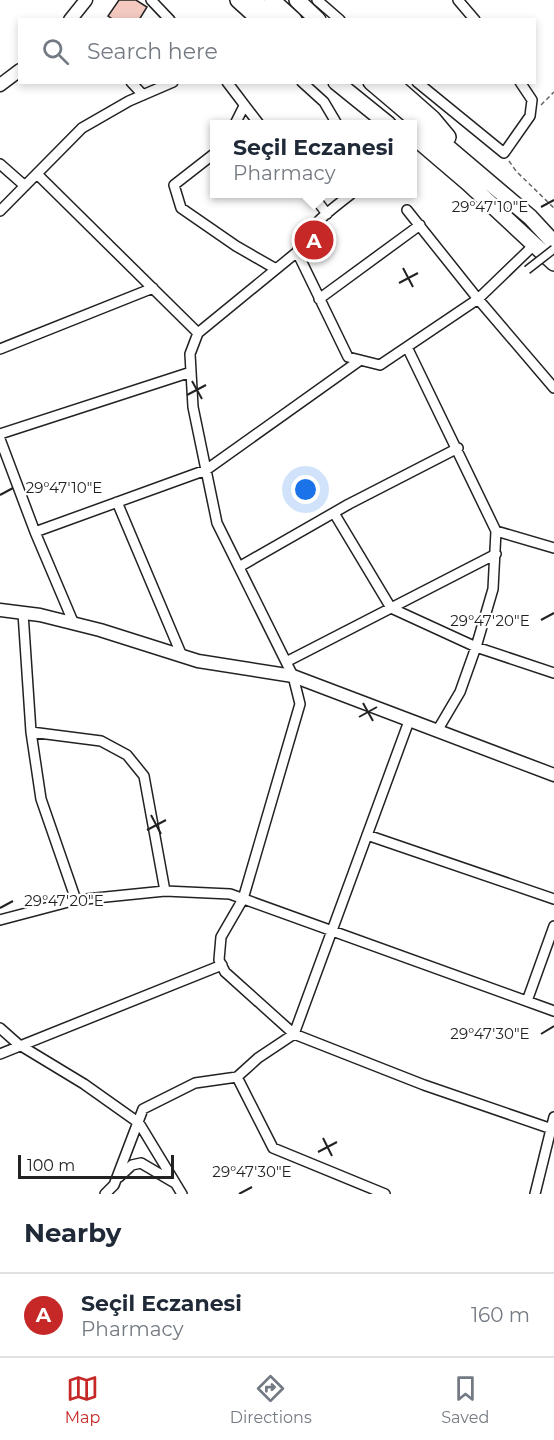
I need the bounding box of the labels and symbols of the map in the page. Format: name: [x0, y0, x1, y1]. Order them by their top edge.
text: 29°47'10"E: [452, 197, 528, 216]
pin: A: [294, 218, 334, 262]
your location: [291, 475, 320, 504]
text: 29°47'10"E: [26, 478, 102, 497]
text: 29°47'20"E: [450, 611, 530, 630]
text: 29°47'20"E: [24, 891, 104, 910]
text: 29°47'30"E: [450, 1024, 530, 1043]
scale bar: [18, 1152, 174, 1180]
text: 29°47'30"E: [212, 1162, 292, 1181]

